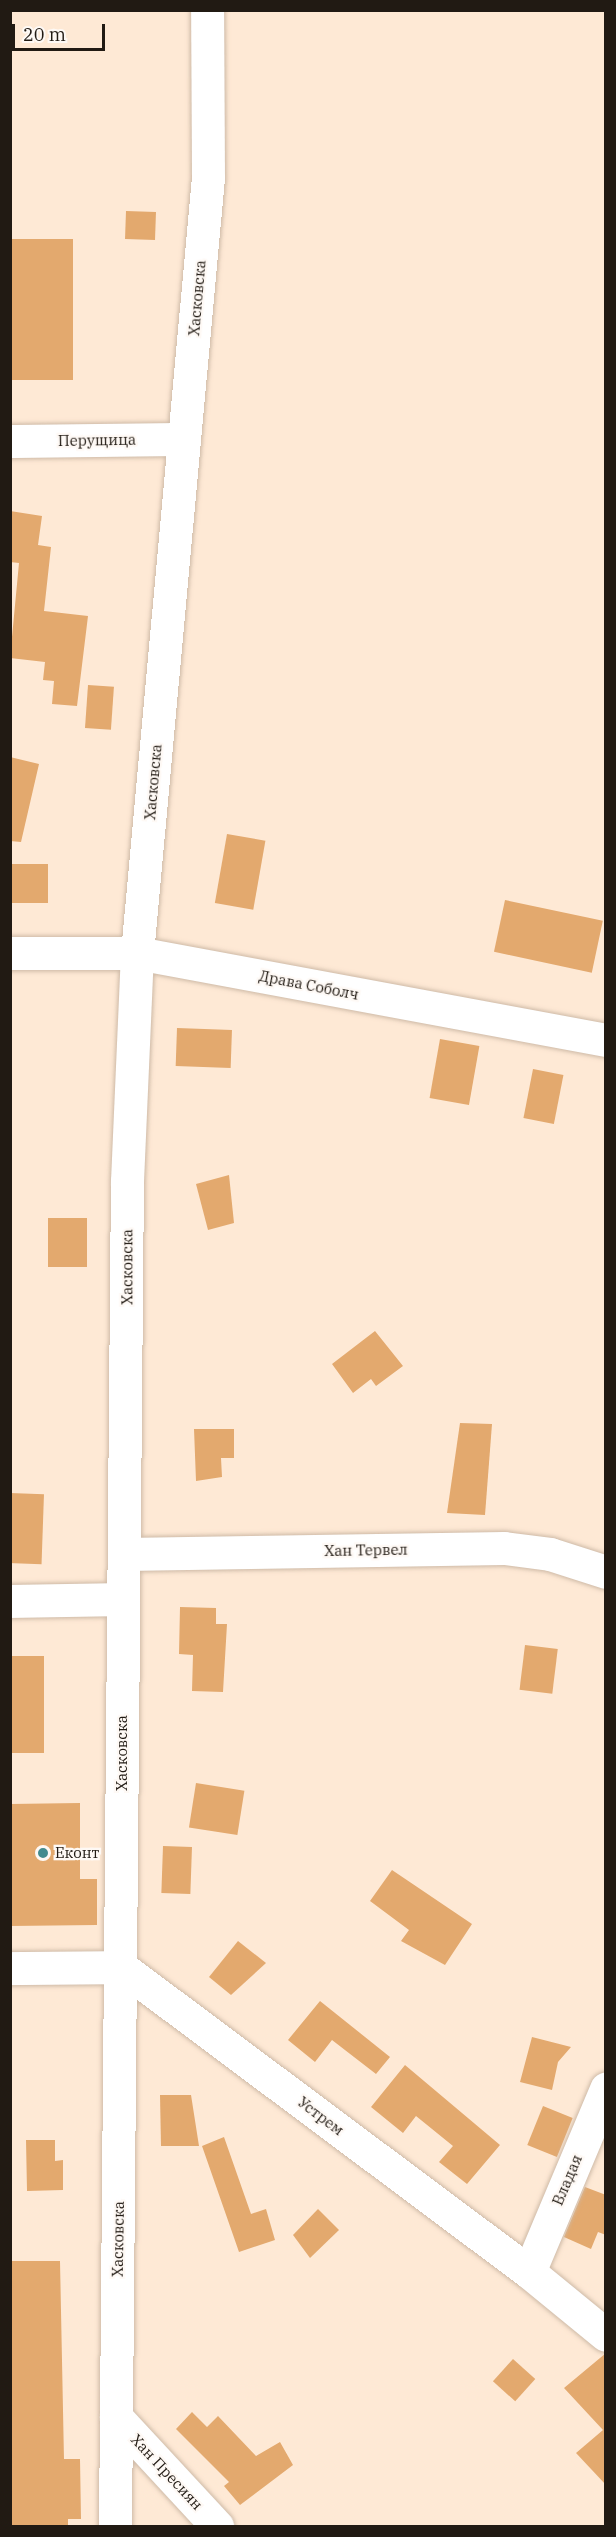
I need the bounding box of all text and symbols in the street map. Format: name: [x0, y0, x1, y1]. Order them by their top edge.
scale bar: [15, 12, 108, 50]
text: 20 m: [23, 23, 66, 46]
street label: Хасковска: [185, 259, 209, 337]
street label: Перущица: [58, 430, 136, 450]
street label: Хасковска: [141, 743, 165, 821]
street label: Драва Соболч: [258, 967, 360, 1003]
street label: Хасковска: [118, 1229, 136, 1305]
street label: Хан Тервел: [324, 1540, 408, 1560]
street label: Хасковска: [113, 1715, 131, 1791]
place label: Еконт: [55, 1844, 99, 1862]
marker: Еконт: [36, 1846, 50, 1860]
street label: Устрем: [294, 2093, 348, 2139]
street label: Владая: [548, 2152, 586, 2208]
street label: Хасковска: [108, 2201, 128, 2277]
street label: Хан Пресиян: [127, 2430, 207, 2514]

